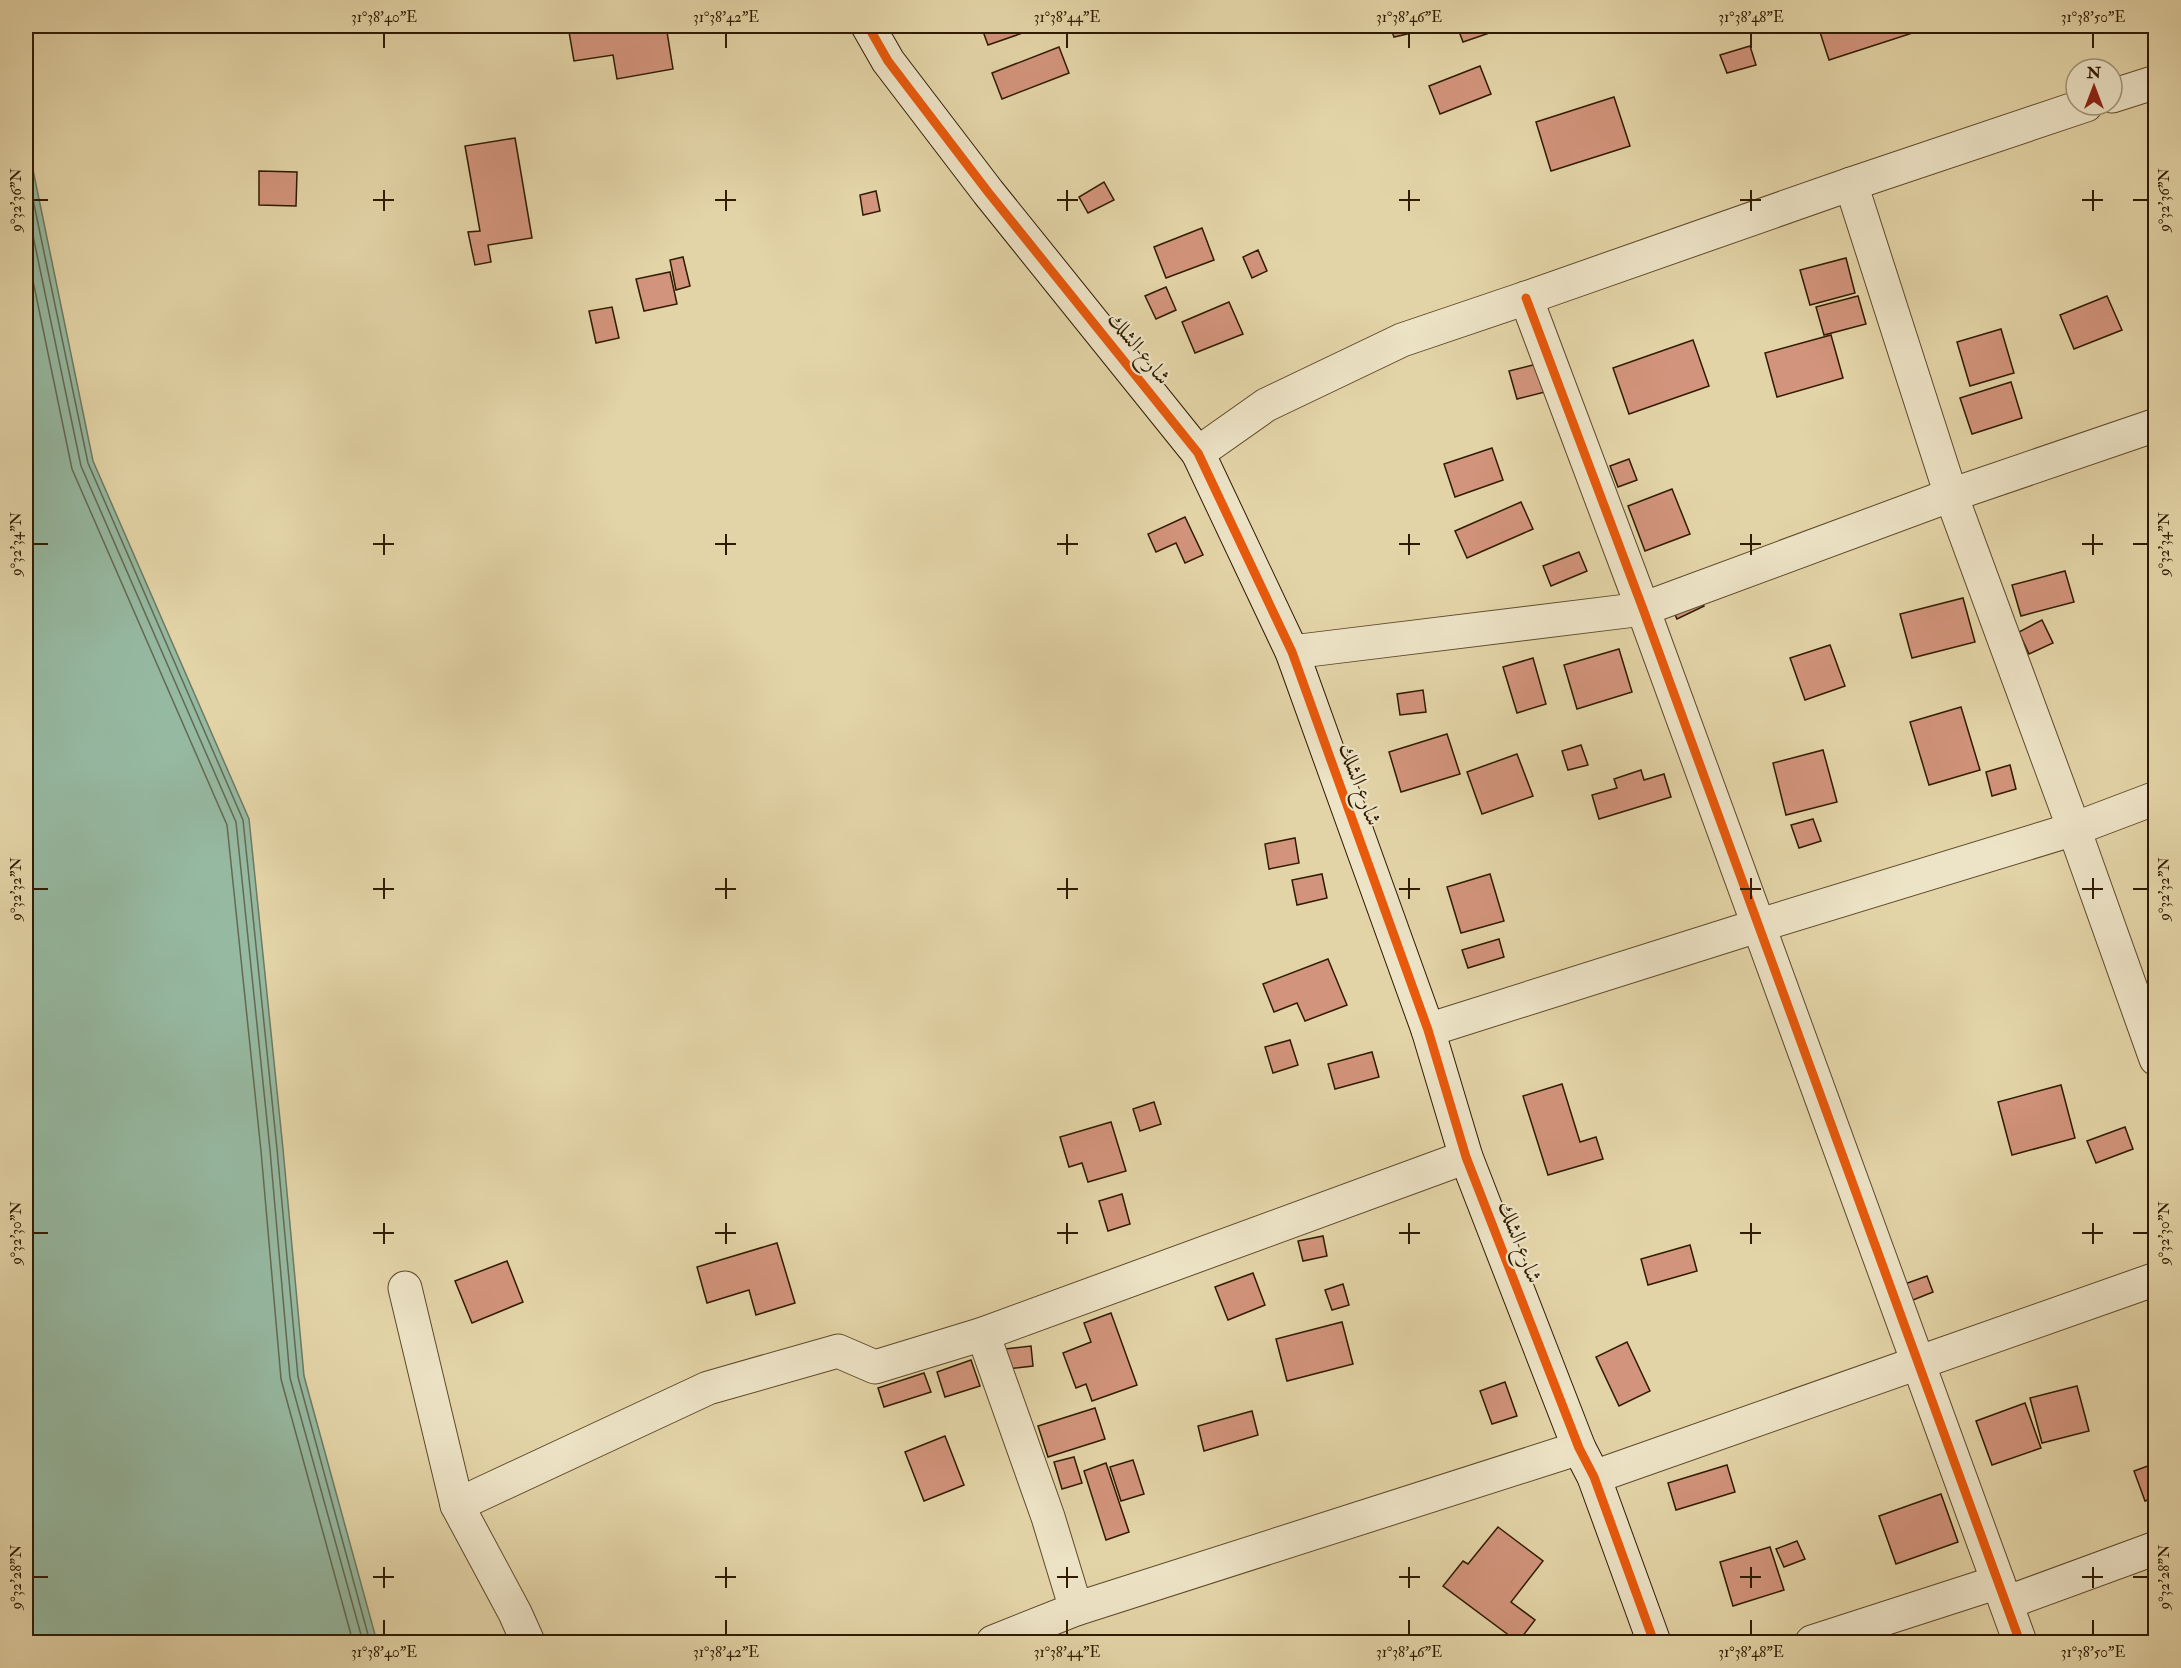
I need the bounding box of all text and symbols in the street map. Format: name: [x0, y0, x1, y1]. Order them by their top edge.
text: 31°38'40"E: [351, 8, 417, 27]
text: 31°38'42"E: [693, 8, 759, 27]
text: 31°38'44"E: [1034, 8, 1100, 27]
text: 31°38'46"E: [1376, 8, 1442, 27]
text: 31°38'48"E: [1718, 8, 1784, 27]
text: 31°38'50"E: [2061, 8, 2125, 27]
north arrow: [2064, 57, 2124, 117]
text: N: [2086, 63, 2102, 83]
text: 9°32'36"N: [7, 168, 26, 233]
text: 9°32'36"N: [2155, 168, 2174, 233]
street label: شارع الشلك: [1098, 306, 1177, 393]
text: 9°32'34"N: [7, 511, 26, 577]
text: 9°32'34"N: [2155, 511, 2174, 577]
street label: شارع الشلك: [1328, 739, 1388, 831]
text: 9°32'32"N: [7, 857, 26, 922]
text: 9°32'32"N: [2155, 857, 2174, 922]
street label: شارع الشلك: [1488, 1197, 1549, 1289]
text: 9°32'30"N: [7, 1201, 26, 1266]
text: 9°32'30"N: [2155, 1201, 2174, 1266]
text: 9°32'28"N: [7, 1544, 26, 1610]
text: 9°32'28"N: [2155, 1544, 2174, 1610]
text: 31°38'40"E: [351, 1643, 417, 1662]
text: 31°38'42"E: [693, 1643, 759, 1662]
text: 31°38'44"E: [1034, 1643, 1100, 1662]
text: 31°38'46"E: [1376, 1643, 1442, 1662]
text: 31°38'48"E: [1718, 1643, 1784, 1662]
text: 31°38'50"E: [2061, 1643, 2125, 1662]

